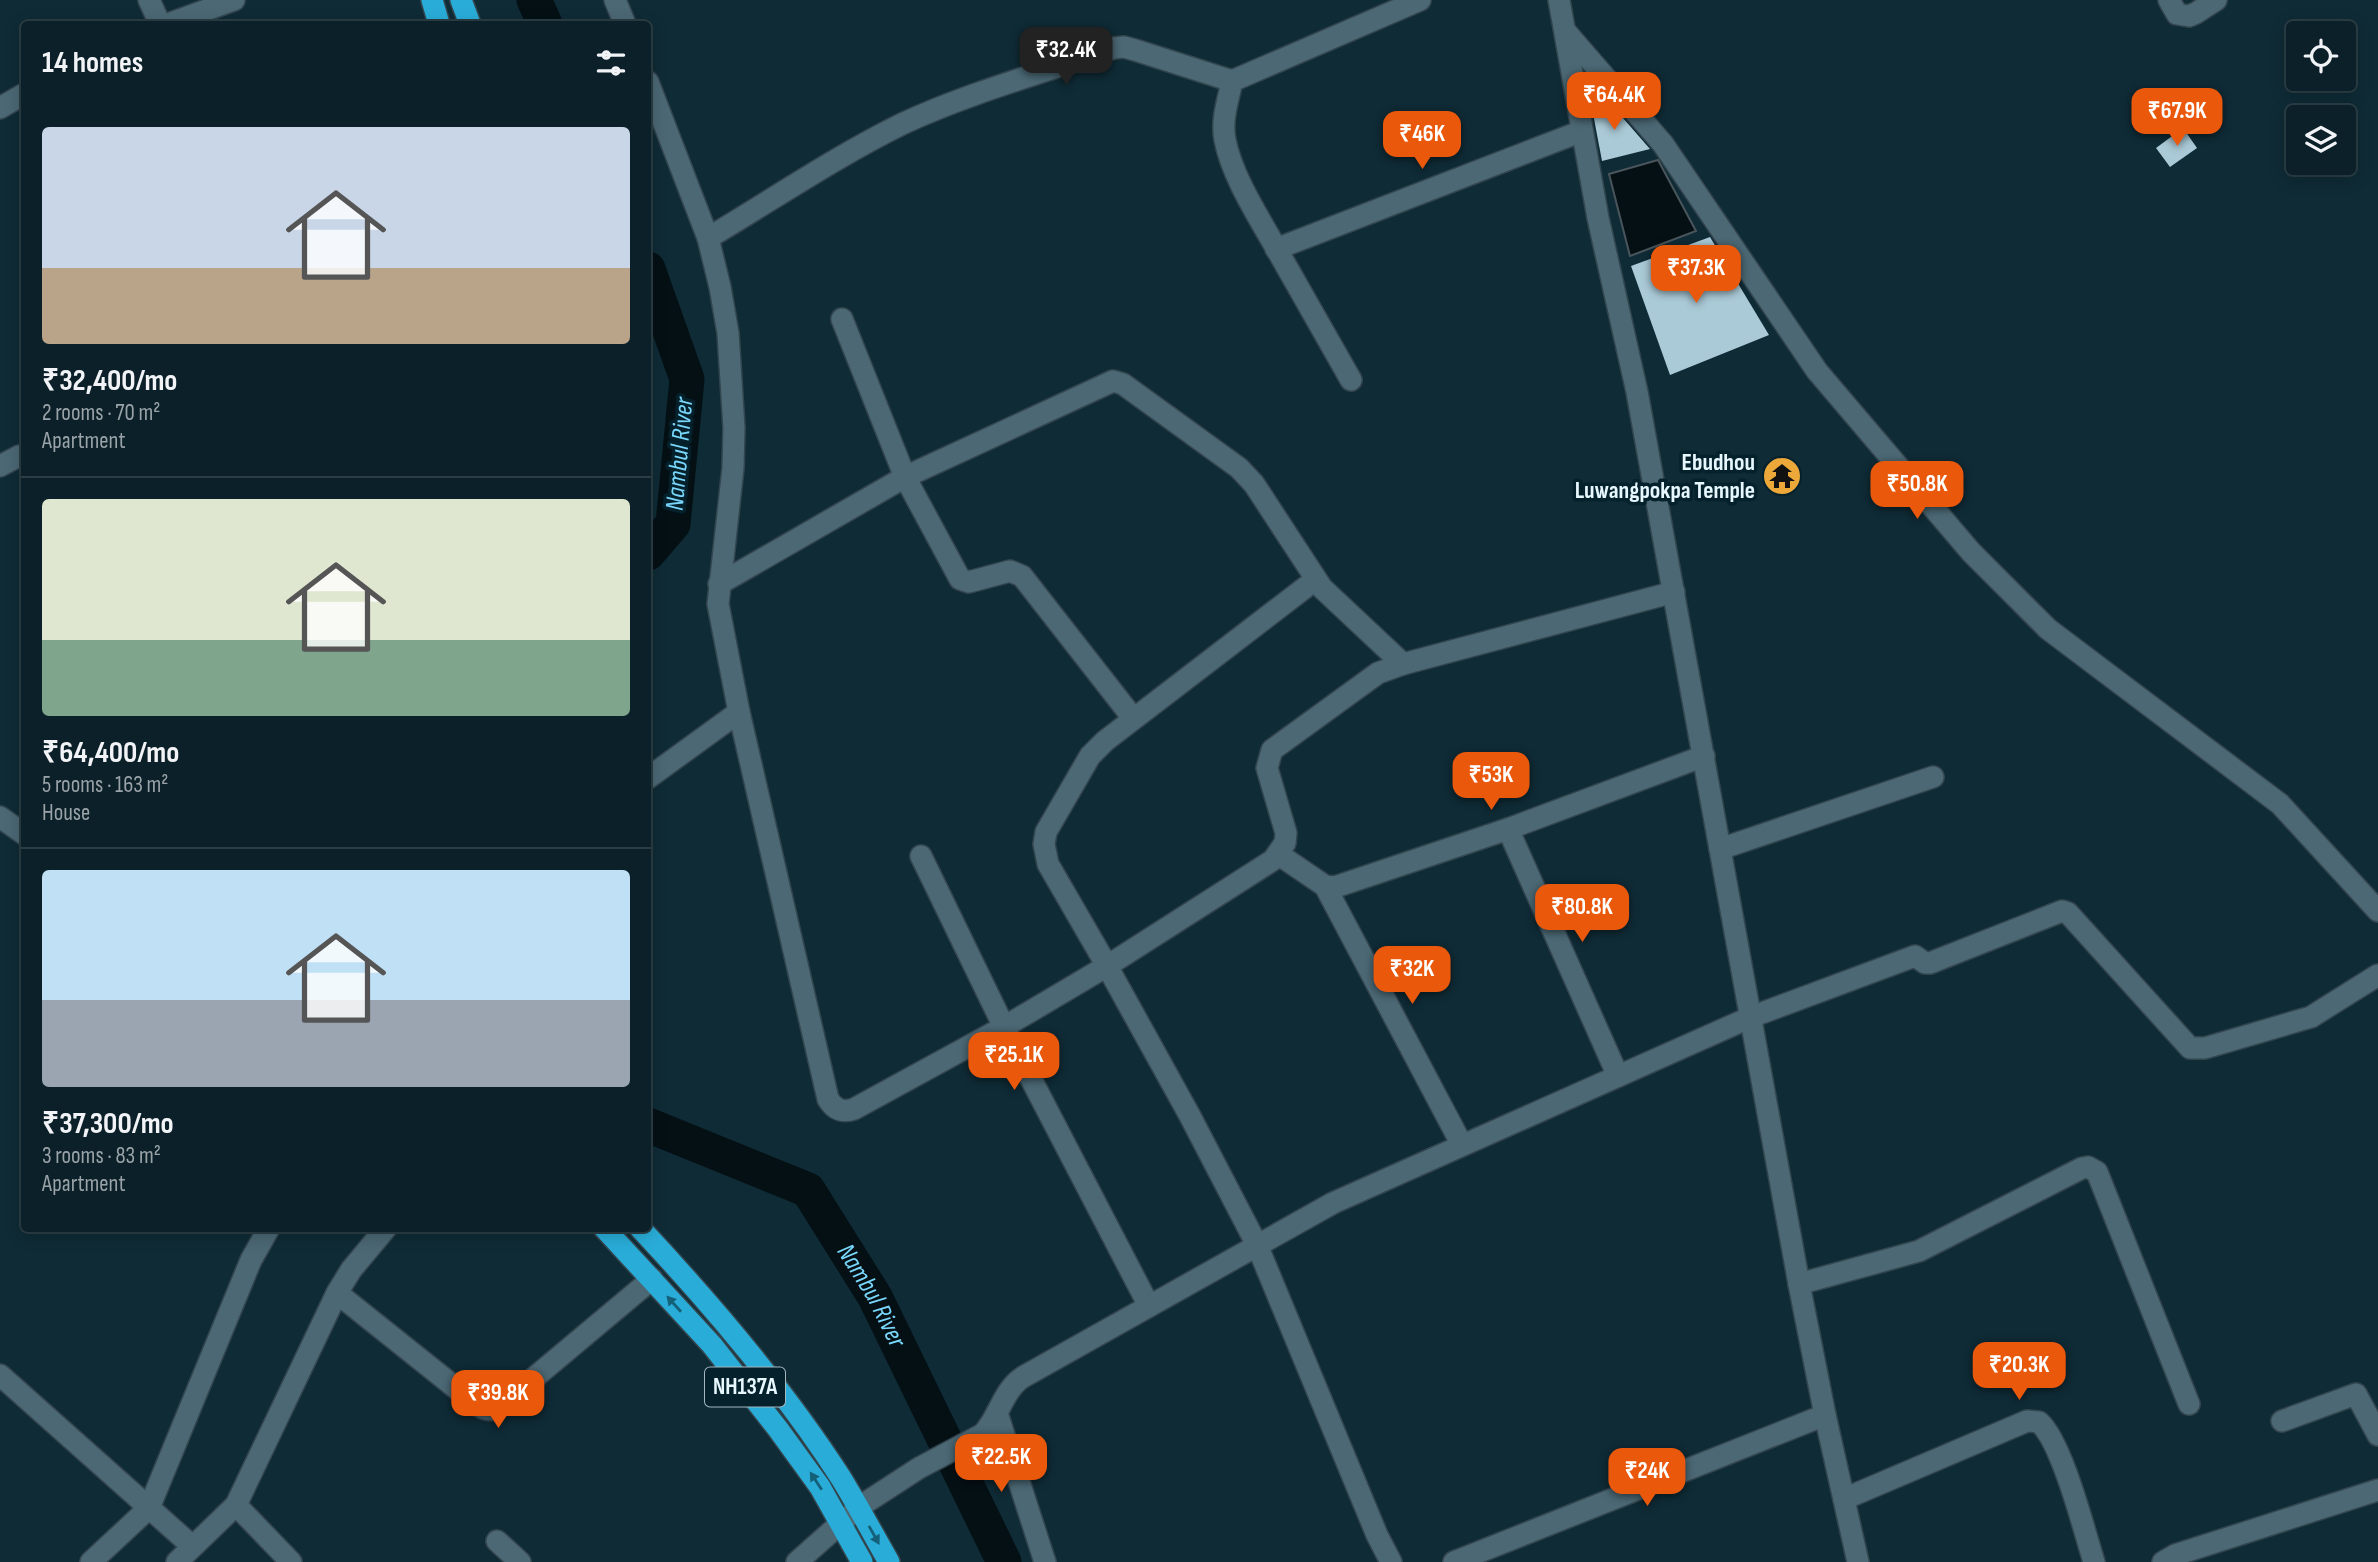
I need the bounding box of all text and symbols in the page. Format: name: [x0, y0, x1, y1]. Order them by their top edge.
map controls: [2286, 21, 2356, 175]
button: locate: [2286, 21, 2356, 91]
pin: ₹32.4K: [1009, 28, 1123, 87]
text: ₹32.4K: [1036, 36, 1096, 64]
icon: filters: [592, 44, 630, 82]
text: 14 homes: [42, 45, 143, 81]
pin: ₹64.4K: [1557, 72, 1671, 132]
text: ₹64.4K: [1583, 81, 1645, 109]
pin: ₹67.9K: [2120, 88, 2234, 148]
text: ₹67.9K: [2147, 97, 2207, 125]
button: layers: [2286, 105, 2356, 175]
pin: ₹46K: [1381, 111, 1463, 171]
text: ₹46K: [1399, 120, 1445, 148]
icon: home: [273, 172, 399, 298]
pin: ₹37.3K: [1639, 246, 1753, 305]
text: ₹37.3K: [1667, 254, 1725, 282]
text: ₹32,400/mo: [42, 363, 177, 399]
water label: Nambul River: [660, 394, 701, 512]
text: 2 rooms · 70 m²: [42, 399, 160, 427]
text: Apartment: [42, 427, 126, 455]
place label: Ebudhou Luwangpokpa Temple: [1575, 448, 1755, 505]
temple icon: Ebudhou Luwangpokpa Temple: [1761, 455, 1803, 497]
pin: ₹50.8K: [1860, 462, 1974, 521]
text: ₹50.8K: [1886, 470, 1948, 498]
icon: home: [273, 544, 399, 670]
text: ₹64,400/mo: [42, 735, 179, 771]
pin: ₹53K: [1450, 752, 1532, 812]
text: ₹53K: [1469, 761, 1513, 789]
text: 5 rooms · 163 m²: [42, 771, 168, 799]
text: House: [42, 799, 90, 827]
pin: ₹80.8K: [1525, 884, 1639, 944]
text: ₹80.8K: [1551, 893, 1613, 921]
icon: home: [273, 915, 399, 1041]
pin: ₹32K: [1371, 946, 1453, 1006]
text: ₹32K: [1390, 955, 1434, 983]
pin: ₹25.1K: [957, 1032, 1071, 1092]
text: ₹25.1K: [984, 1041, 1044, 1069]
text: ₹37,300/mo: [42, 1106, 174, 1142]
text: 3 rooms · 83 m²: [42, 1142, 161, 1170]
text: Apartment: [42, 1170, 126, 1198]
water label: Nambul River: [830, 1238, 913, 1354]
one-way arrow: [667, 1295, 683, 1312]
pin: ₹20.3K: [1962, 1342, 2076, 1402]
text: ₹20.3K: [1989, 1351, 2049, 1379]
road number: NH137A: [705, 1368, 785, 1406]
pin: ₹39.8K: [441, 1370, 555, 1430]
text: ₹39.8K: [467, 1379, 529, 1407]
pin: ₹22.5K: [944, 1434, 1058, 1494]
text: ₹22.5K: [971, 1443, 1031, 1471]
pin: ₹24K: [1606, 1448, 1688, 1508]
text: ₹24K: [1624, 1457, 1670, 1485]
one-way arrow: [810, 1472, 823, 1491]
one-way arrow: [868, 1526, 880, 1545]

